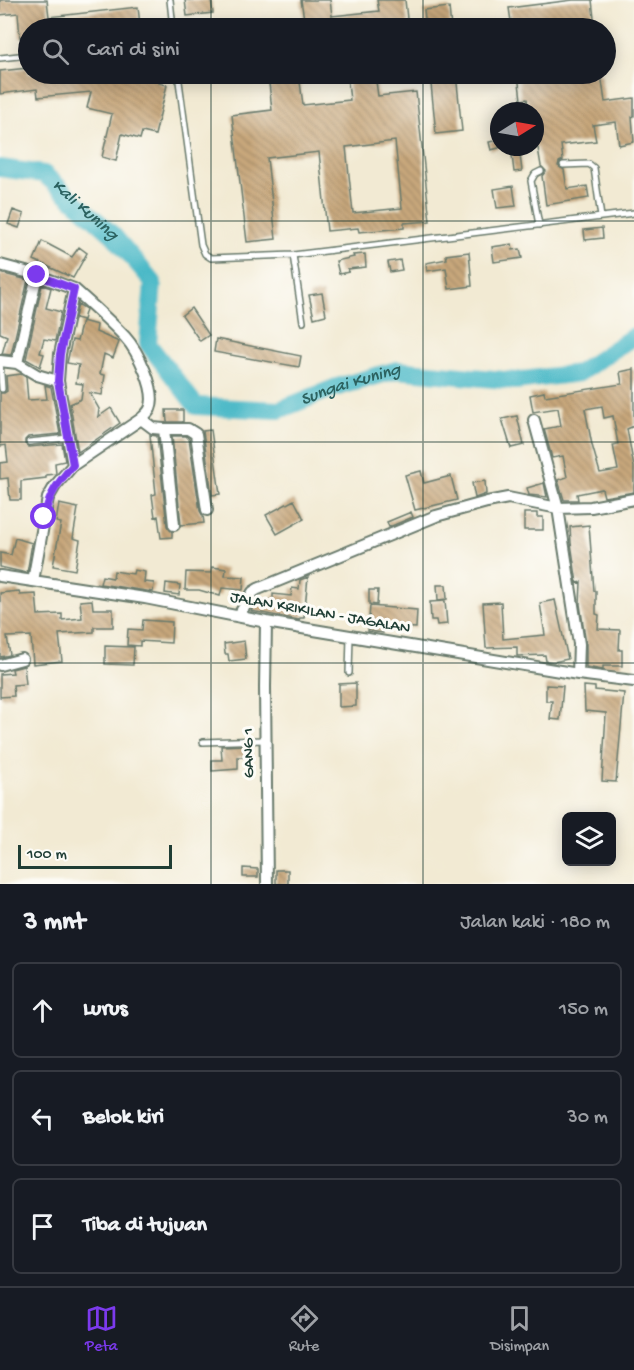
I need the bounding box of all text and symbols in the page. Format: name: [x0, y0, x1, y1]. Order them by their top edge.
search box: [18, 18, 616, 84]
icon: search: [39, 35, 72, 68]
text: Cari di sini: [87, 38, 180, 64]
north arrow: [490, 102, 544, 156]
water label: Kali Kuning: [47, 175, 124, 246]
route end: [23, 261, 49, 287]
water label: Sungai Kuning: [298, 359, 404, 411]
route start: [30, 503, 56, 529]
street label: JALAN KRIKILAN - JAGALAN: [228, 589, 412, 639]
street label: GANG 1: [240, 728, 260, 778]
map controls: [562, 812, 616, 866]
button: layers: [562, 812, 616, 866]
scale bar: [18, 842, 172, 870]
text: 100 m: [27, 846, 67, 865]
text: 3 mnt: [24, 908, 85, 939]
text: Jalan kaki · 180 m: [460, 912, 610, 935]
icon: ahead: [26, 994, 59, 1027]
text: Lurus: [83, 997, 128, 1023]
text: 150 m: [559, 999, 608, 1022]
icon: left: [26, 1102, 59, 1135]
text: Belok kiri: [83, 1105, 164, 1131]
text: 30 m: [567, 1107, 608, 1130]
icon: arrive: [26, 1210, 59, 1243]
text: Tiba di tujuan: [83, 1213, 207, 1239]
tab: Peta: [85, 1302, 118, 1357]
tab: Rute: [288, 1302, 321, 1357]
tab: Disimpan: [490, 1302, 549, 1357]

